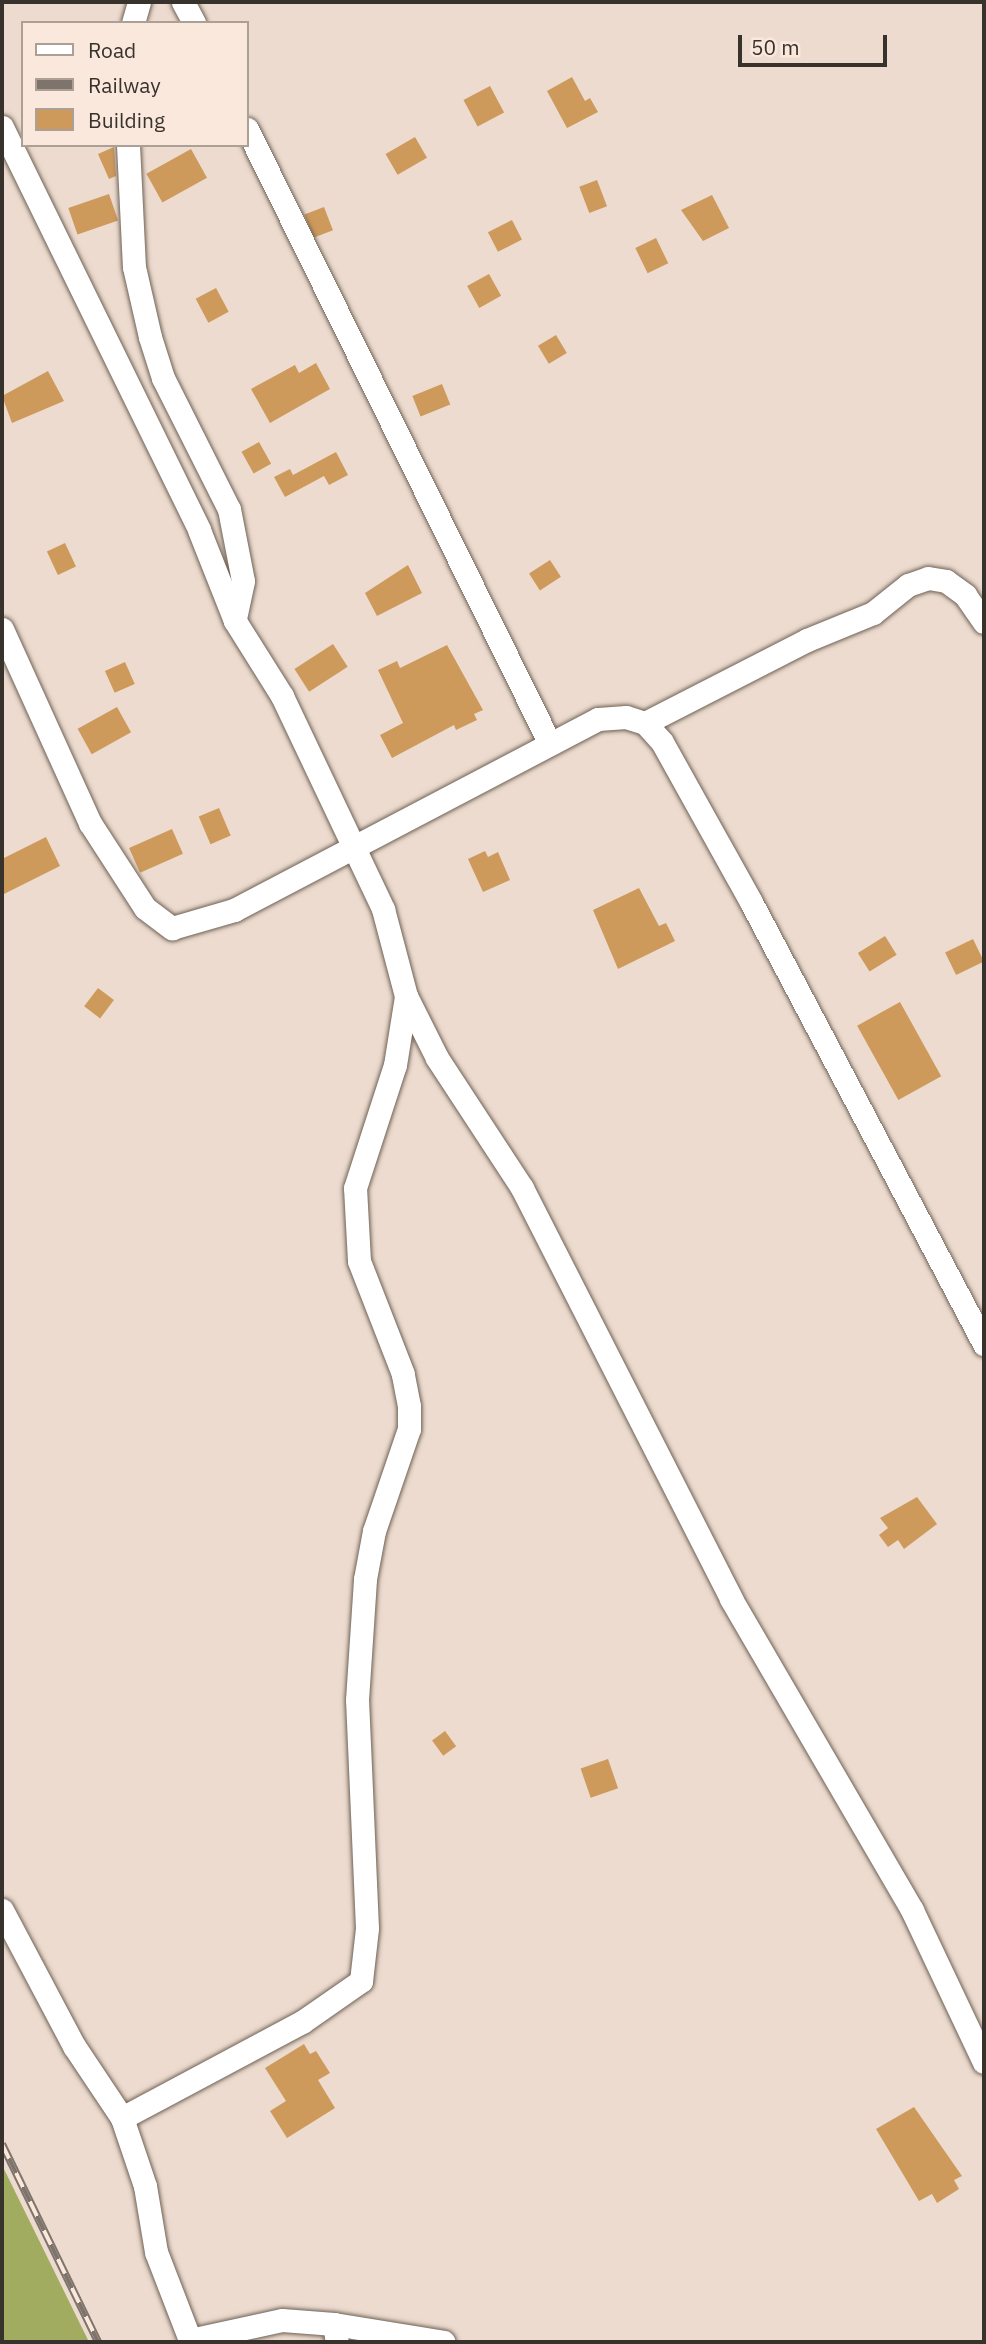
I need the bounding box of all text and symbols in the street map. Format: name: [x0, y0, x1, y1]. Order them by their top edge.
legend: [21, 21, 248, 147]
scale bar: [741, 21, 890, 65]
text: 50 m: [751, 33, 800, 61]
text: Road: [88, 36, 136, 64]
text: Railway: [88, 71, 161, 99]
text: Building: [88, 106, 165, 134]

